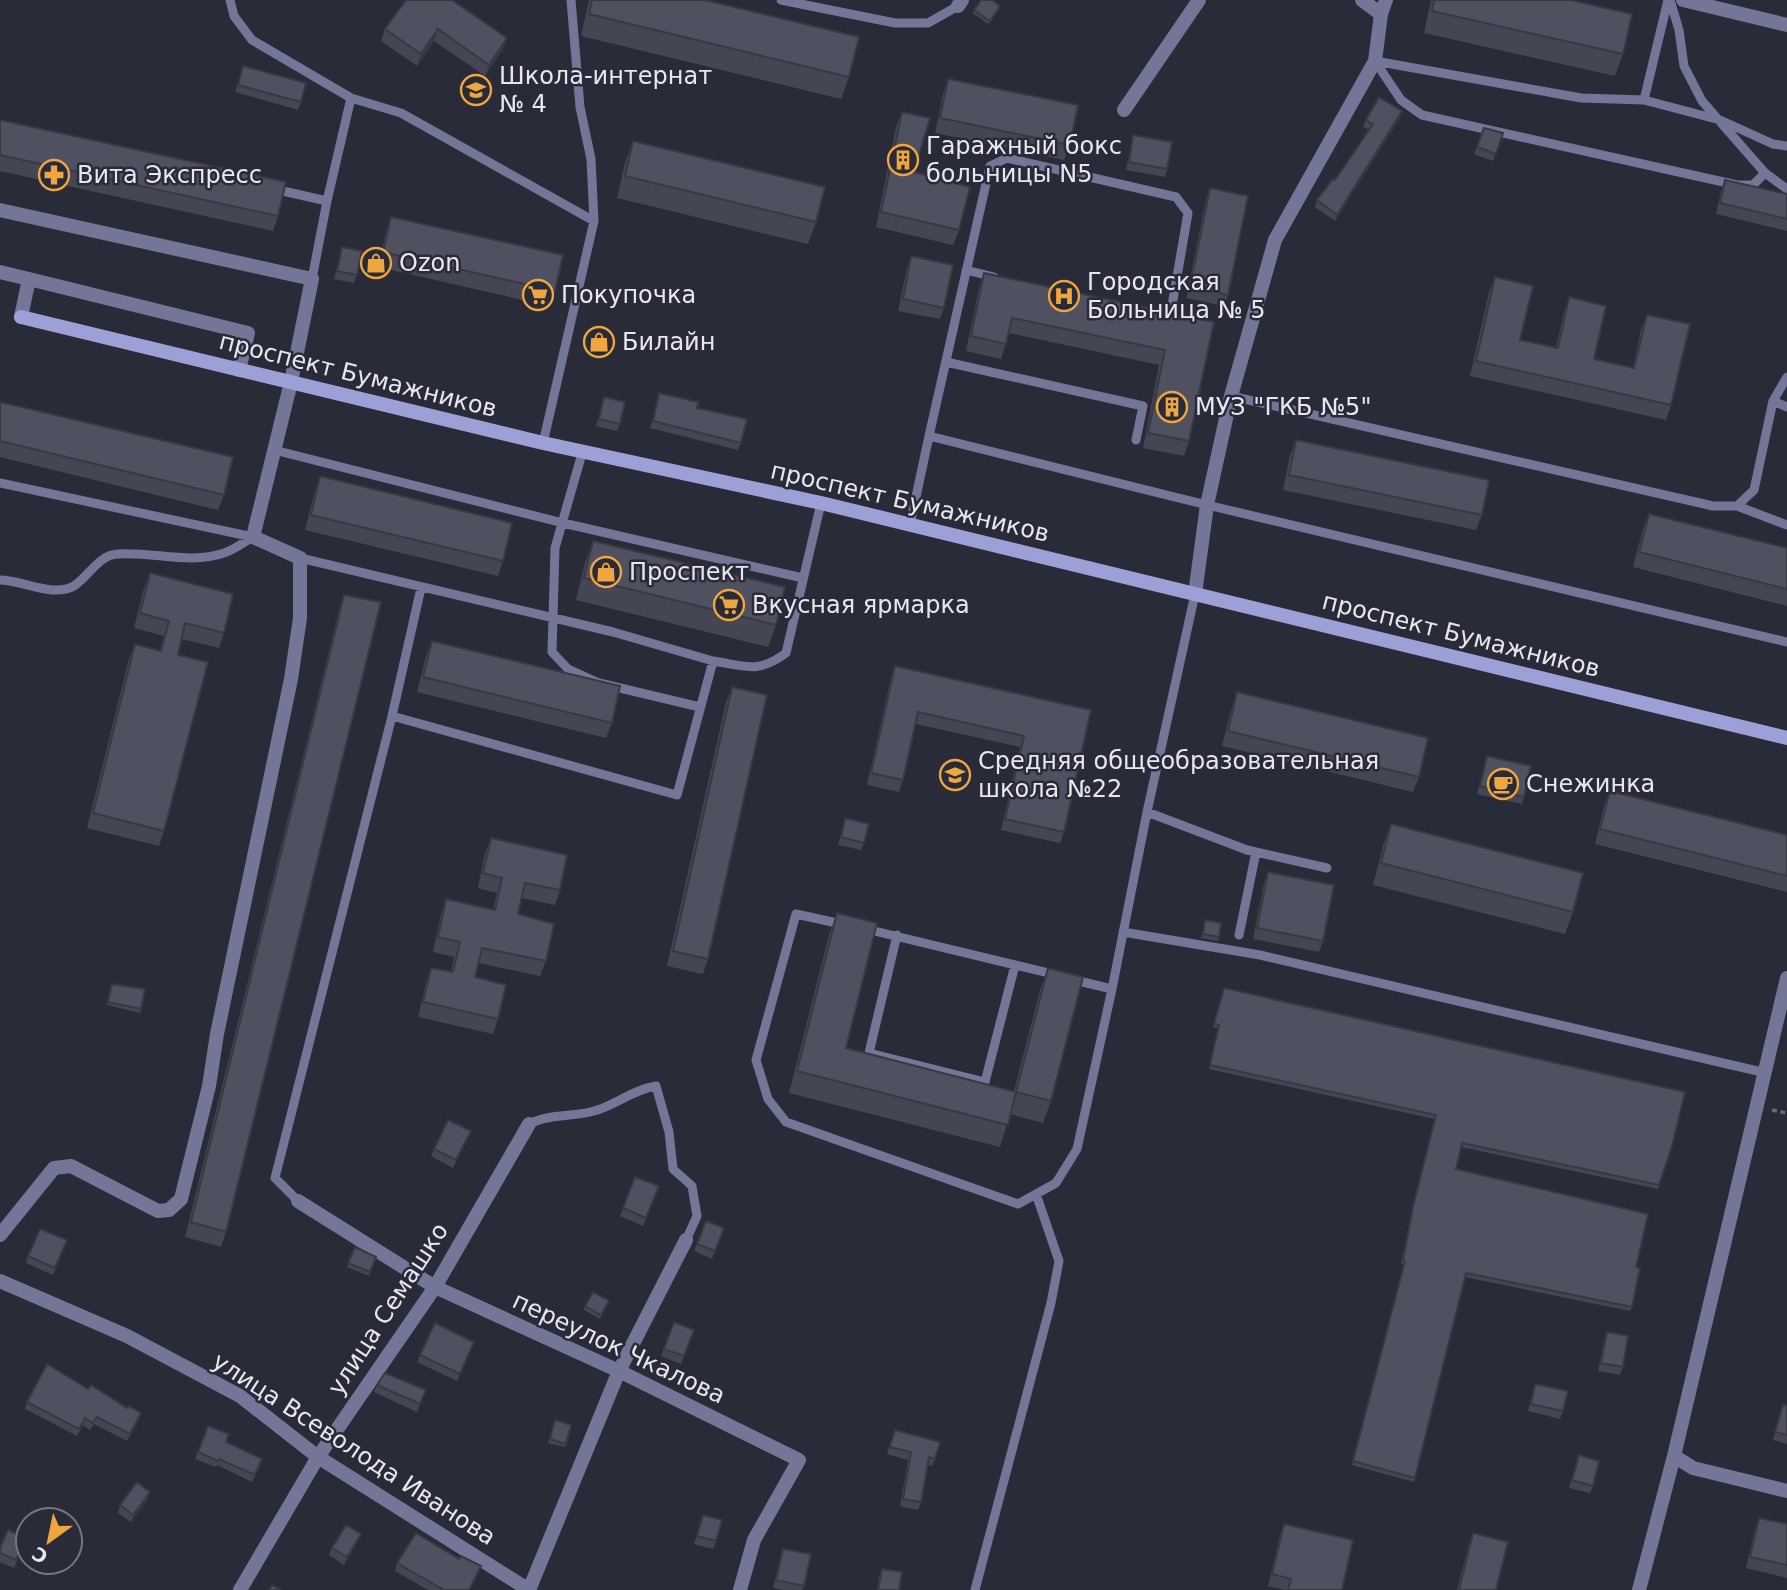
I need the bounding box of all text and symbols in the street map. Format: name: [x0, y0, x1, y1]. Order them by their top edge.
place label: Школа-интернат № 4: [499, 62, 712, 118]
school or university icon: Школа-интернат № 4: [459, 73, 493, 107]
place label: Гаражный бокс больницы N5: [926, 132, 1122, 188]
building icon: Гаражный бокс больницы N5: [886, 143, 920, 177]
pharmacy icon: Вита Экспресс: [37, 158, 71, 192]
place label: Вита Экспресс: [77, 161, 262, 189]
shop icon: Ozon: [359, 246, 393, 280]
place label: Ozon: [399, 249, 460, 277]
place label: Городская Больница № 5: [1087, 268, 1265, 324]
supermarket icon: Покупочка: [521, 278, 555, 312]
hospital icon: Городская Больница № 5: [1047, 279, 1081, 313]
place label: Покупочка: [561, 281, 696, 309]
shop icon: Билайн: [582, 325, 616, 359]
street label: проспект Бумажников: [216, 327, 500, 423]
place label: Билайн: [622, 328, 715, 356]
building icon: МУЗ "ГКБ №5": [1155, 390, 1189, 424]
place label: МУЗ "ГКБ №5": [1195, 393, 1371, 421]
street label: проспект Бумажников: [768, 456, 1052, 548]
shop icon: Проспект: [589, 555, 623, 589]
place label: Проспект: [629, 558, 749, 586]
street label: проспект Бумажников: [1319, 587, 1603, 683]
supermarket icon: Вкусная ярмарка: [712, 588, 746, 622]
place label: Вкусная ярмарка: [752, 591, 970, 619]
place label: Средняя общеобразовательная школа №22: [978, 747, 1379, 803]
school or university icon: Средняя общеобразовательная школа №22: [938, 758, 972, 792]
cafe icon: Снежинка: [1486, 767, 1520, 801]
place label: Снежинка: [1526, 770, 1655, 798]
street label: улица Семашко: [322, 1218, 454, 1400]
street label: переулок Чкалова: [508, 1286, 730, 1410]
street label: улица Всеволода Иванова: [207, 1347, 501, 1551]
north arrow: [14, 1506, 84, 1576]
text: С: [28, 1542, 52, 1568]

